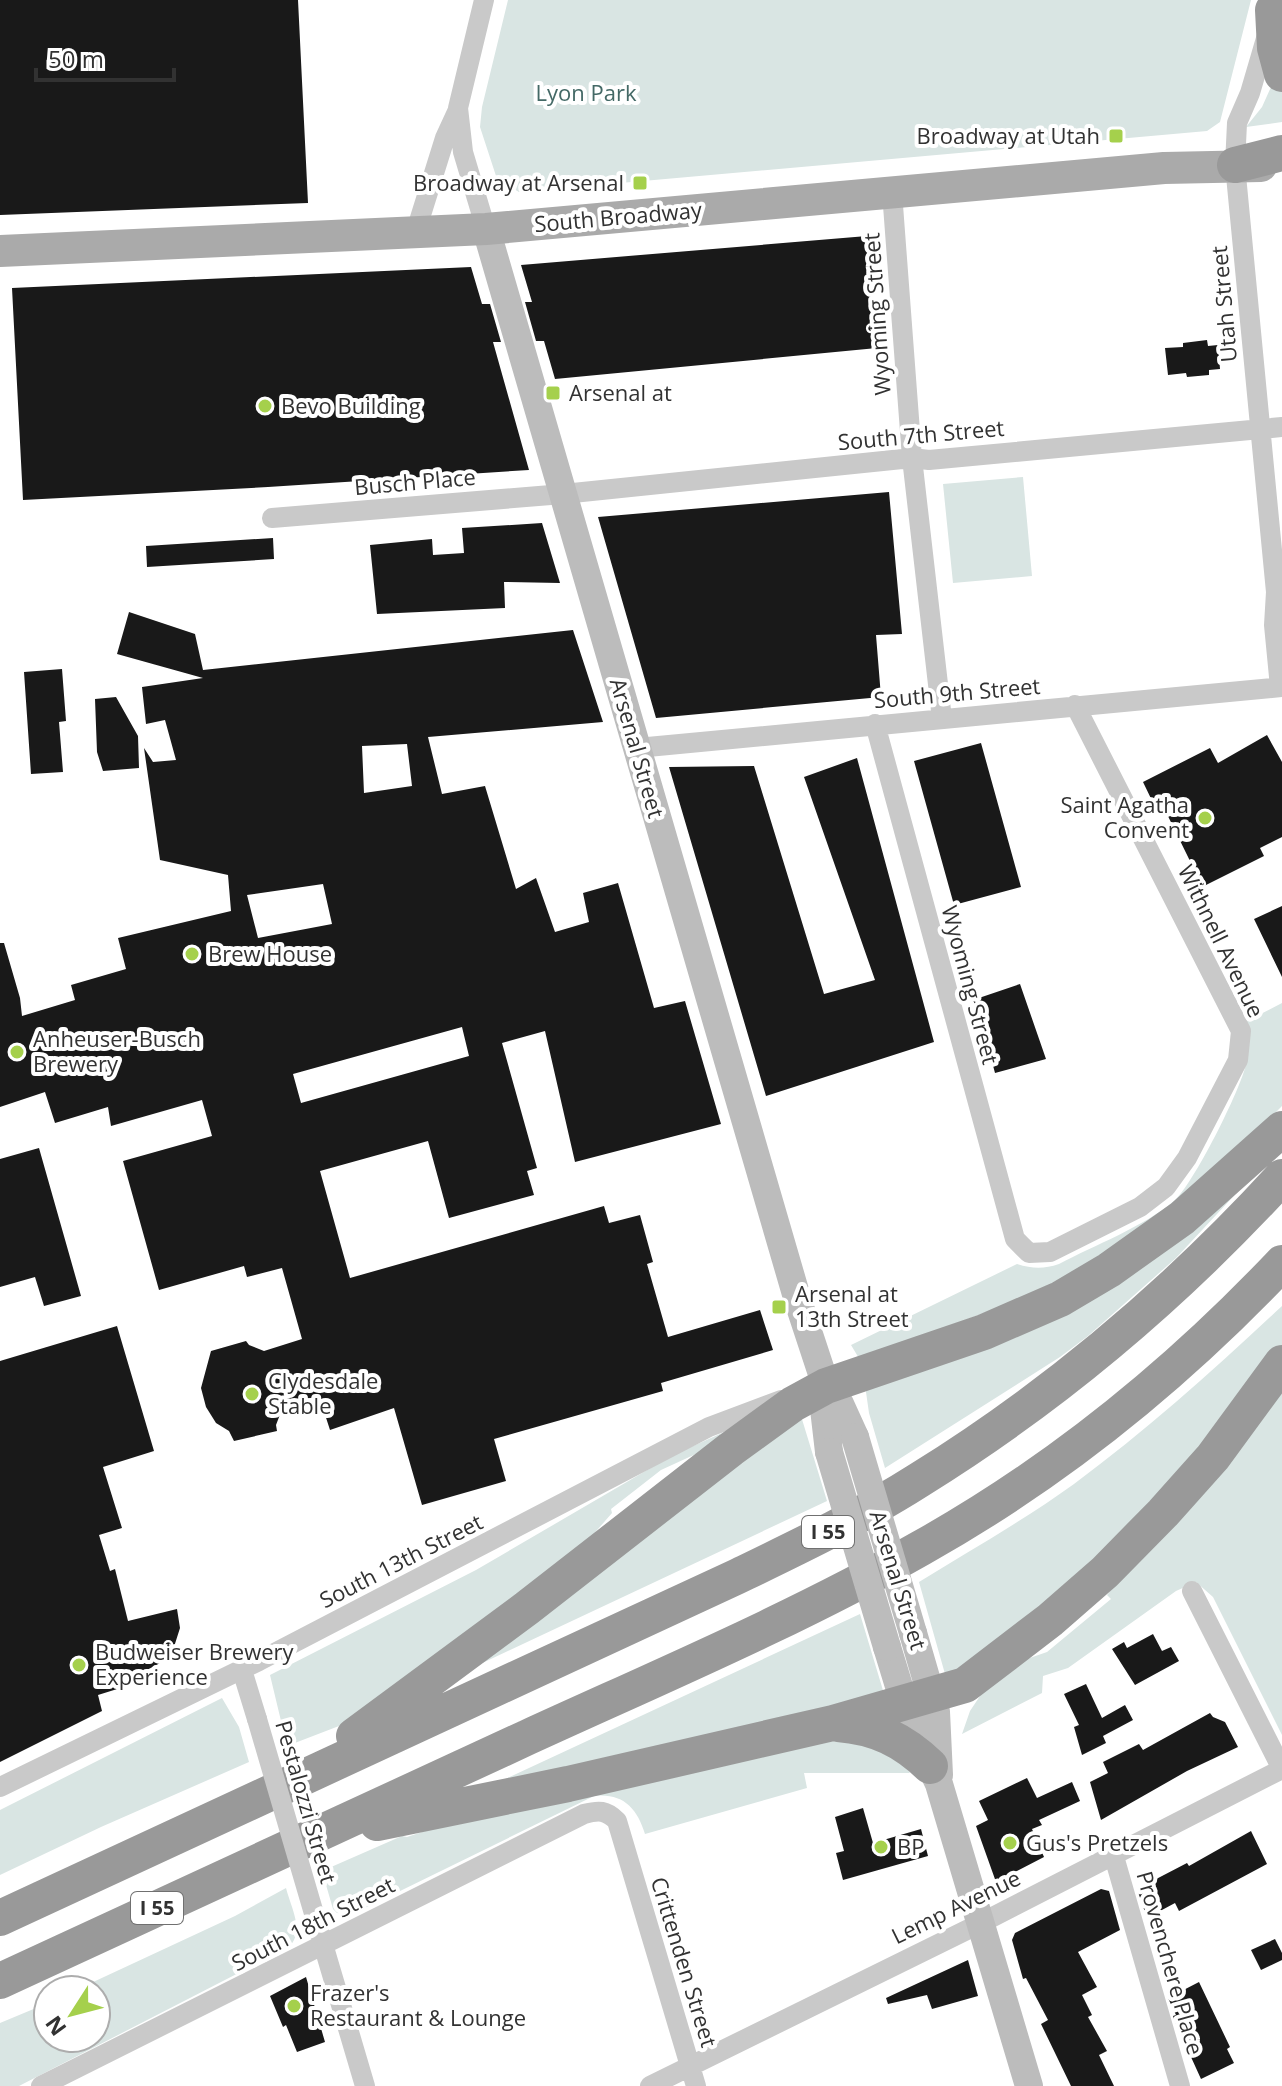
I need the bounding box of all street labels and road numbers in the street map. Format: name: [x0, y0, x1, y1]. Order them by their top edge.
street label: South Broadway: [533, 194, 704, 238]
street label: Wyoming Street: [855, 232, 897, 396]
street label: Utah Street: [1203, 244, 1243, 364]
street label: South 7th Street: [836, 412, 1006, 456]
street label: Busch Place: [353, 461, 477, 501]
street label: South 9th Street: [872, 670, 1042, 714]
street label: Arsenal Street: [604, 674, 672, 821]
street label: Withnell Avenue: [1172, 859, 1272, 1022]
street label: Wyoming Street: [935, 902, 1007, 1068]
street label: South 13th Street: [314, 1506, 487, 1614]
street label: Arsenal Street: [864, 1506, 934, 1653]
road number: I 55: [802, 1516, 854, 1548]
street label: Pestalozzi Street: [269, 1717, 345, 1887]
street label: Lemp Avenue: [886, 1862, 1025, 1950]
street label: Provenchere Place: [1130, 1867, 1212, 2058]
street label: South 18th Street: [226, 1869, 399, 1977]
street label: Crittenden Street: [645, 1873, 725, 2051]
road number: I 55: [131, 1892, 183, 1924]

